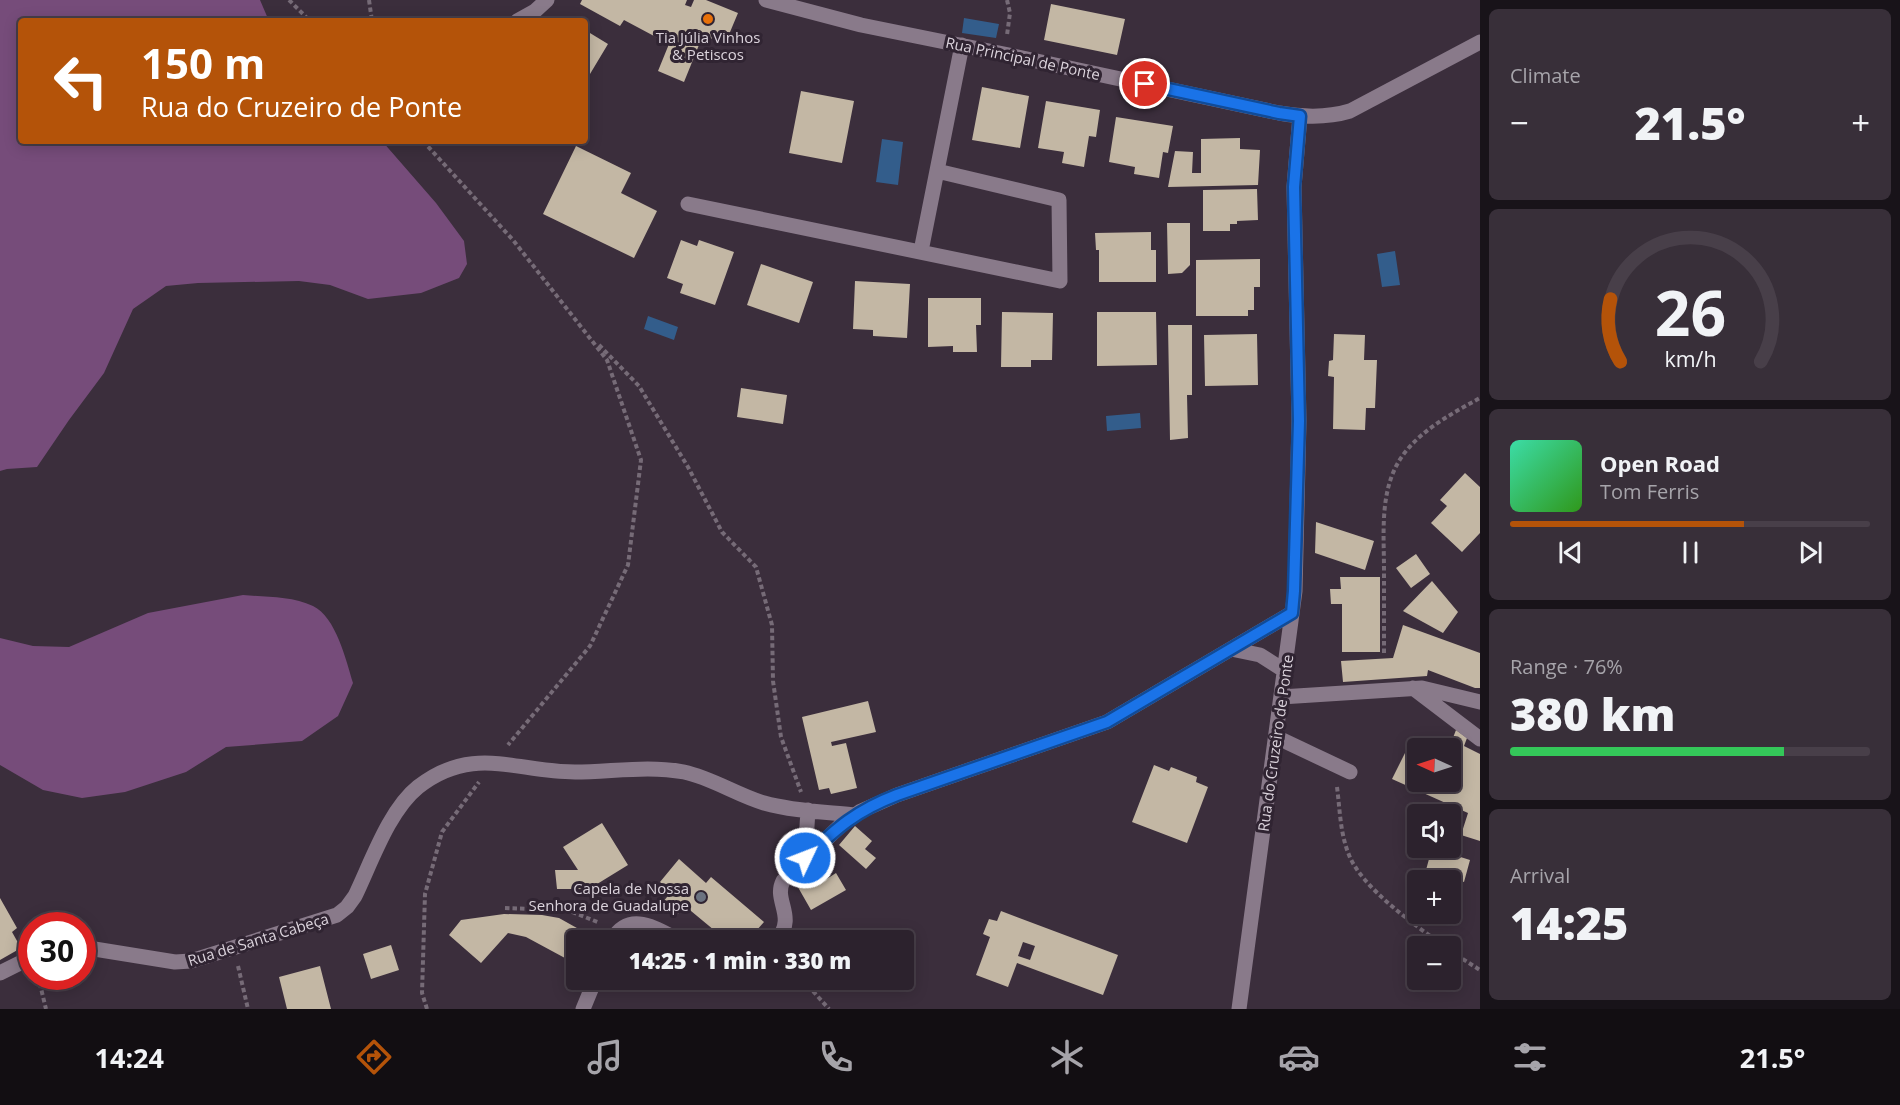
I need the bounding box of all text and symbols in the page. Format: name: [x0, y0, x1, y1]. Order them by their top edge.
marker: Tia Júlia Vinhos & Petiscos: [701, 12, 715, 26]
place label: Tia Júlia Vinhos & Petiscos: [656, 27, 760, 64]
street label: Rua Principal de Ponte: [944, 32, 1102, 84]
text: 150 m: [141, 34, 265, 91]
icon: left: [42, 42, 120, 120]
pin: [1119, 58, 1170, 109]
text: Climate: [1510, 62, 1581, 89]
icon: arrive: [1128, 67, 1161, 100]
text: Rua do Cruzeiro de Ponte: [141, 88, 462, 125]
text: 21.5°: [1634, 92, 1746, 153]
text: −: [1510, 100, 1529, 145]
text: +: [1851, 100, 1870, 145]
text: 26: [1654, 269, 1726, 354]
text: km/h: [1664, 344, 1716, 373]
text: Open Road: [1600, 448, 1720, 478]
text: Tom Ferris: [1600, 478, 1699, 505]
icon: previous: [1554, 536, 1587, 569]
icon: pause: [1674, 536, 1707, 569]
icon: next: [1794, 536, 1827, 569]
street label: Rua do Cruzeiro de Ponte: [1253, 653, 1297, 833]
text: Range · 76%: [1510, 653, 1623, 680]
text: 380 km: [1510, 683, 1675, 744]
north arrow: [1407, 738, 1461, 792]
map controls: [1407, 738, 1461, 990]
button: sound: [1407, 804, 1461, 858]
position arrow: [773, 826, 837, 890]
text: Arrival: [1510, 862, 1570, 889]
button: +: [1407, 870, 1461, 924]
place label: Capela de Nossa Senhora de Guadalupe: [529, 878, 689, 915]
marker: Capela de Nossa Senhora de Guadalupe: [694, 890, 708, 904]
text: 14:25: [1510, 892, 1628, 953]
street label: Rua de Santa Cabeça: [185, 908, 331, 970]
speed limit sign: 30: [18, 912, 96, 990]
button: −: [1407, 936, 1461, 990]
text: 14:25 · 1 min · 330 m: [629, 945, 851, 975]
icon: directions: [353, 1036, 395, 1078]
icon: music: [584, 1036, 626, 1078]
icon: phone: [815, 1036, 857, 1078]
icon: climate: [1046, 1036, 1088, 1078]
icon: car: [1278, 1036, 1320, 1078]
icon: filters: [1509, 1036, 1551, 1078]
text: 14:24: [95, 1039, 164, 1076]
text: 21.5°: [1740, 1039, 1805, 1076]

